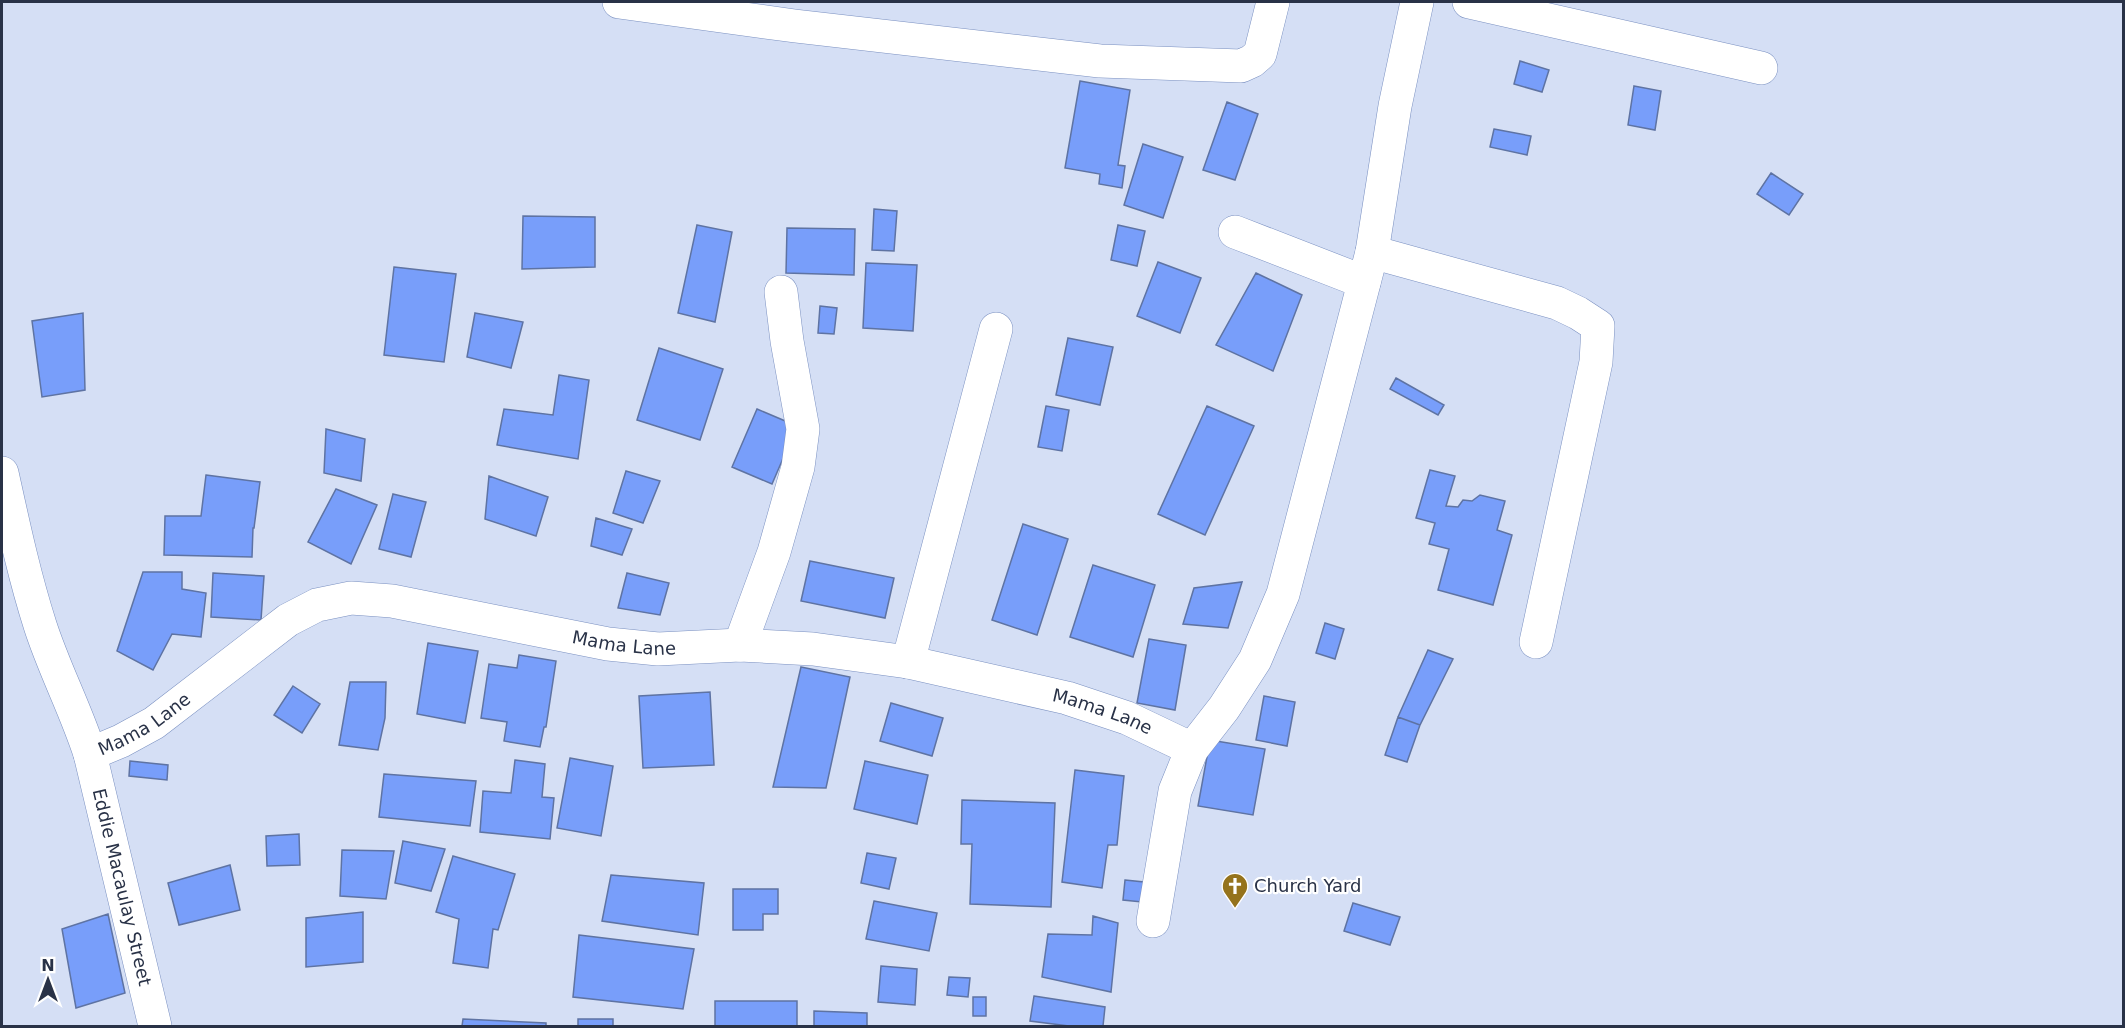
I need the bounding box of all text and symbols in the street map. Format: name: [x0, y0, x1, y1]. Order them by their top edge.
street label: Mama Lane: [571, 626, 677, 659]
street label: Mama Lane: [1051, 684, 1156, 739]
street label: Mama Lane: [95, 688, 194, 759]
street label: Eddie Macaulay Street: [89, 786, 156, 988]
church icon: Church Yard: [1220, 871, 1250, 909]
place label: Church Yard: [1254, 875, 1361, 896]
north arrow: [18, 950, 78, 1010]
text: N: [41, 956, 55, 975]

